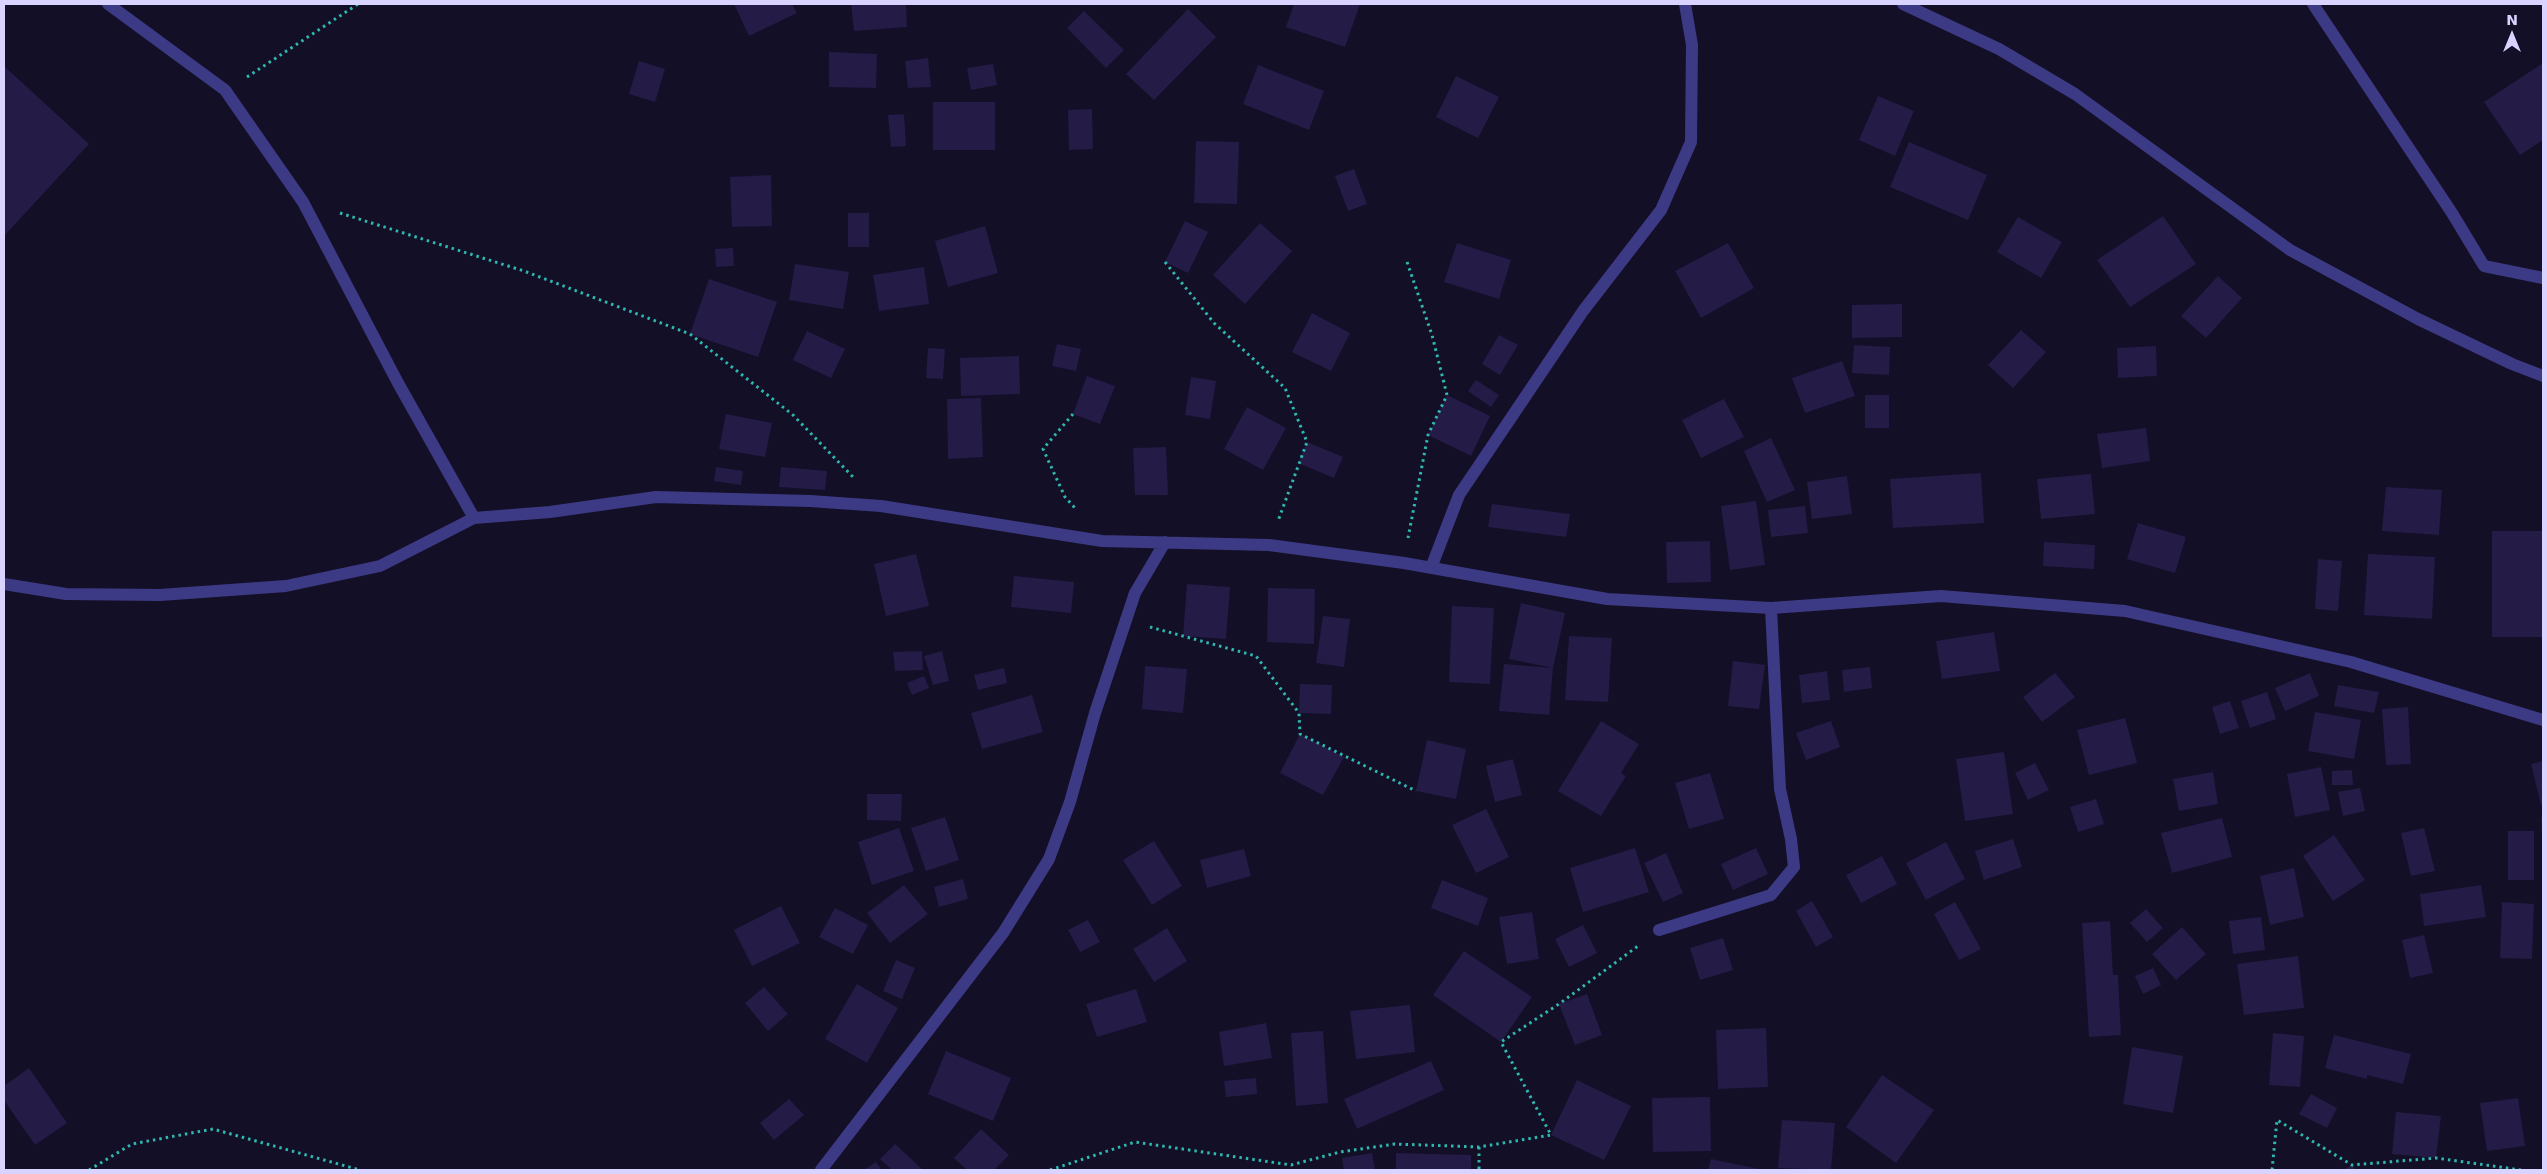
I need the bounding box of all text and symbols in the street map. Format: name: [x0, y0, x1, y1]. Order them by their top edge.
north arrow: [2487, 10, 2537, 60]
text: N: [2506, 12, 2518, 28]

